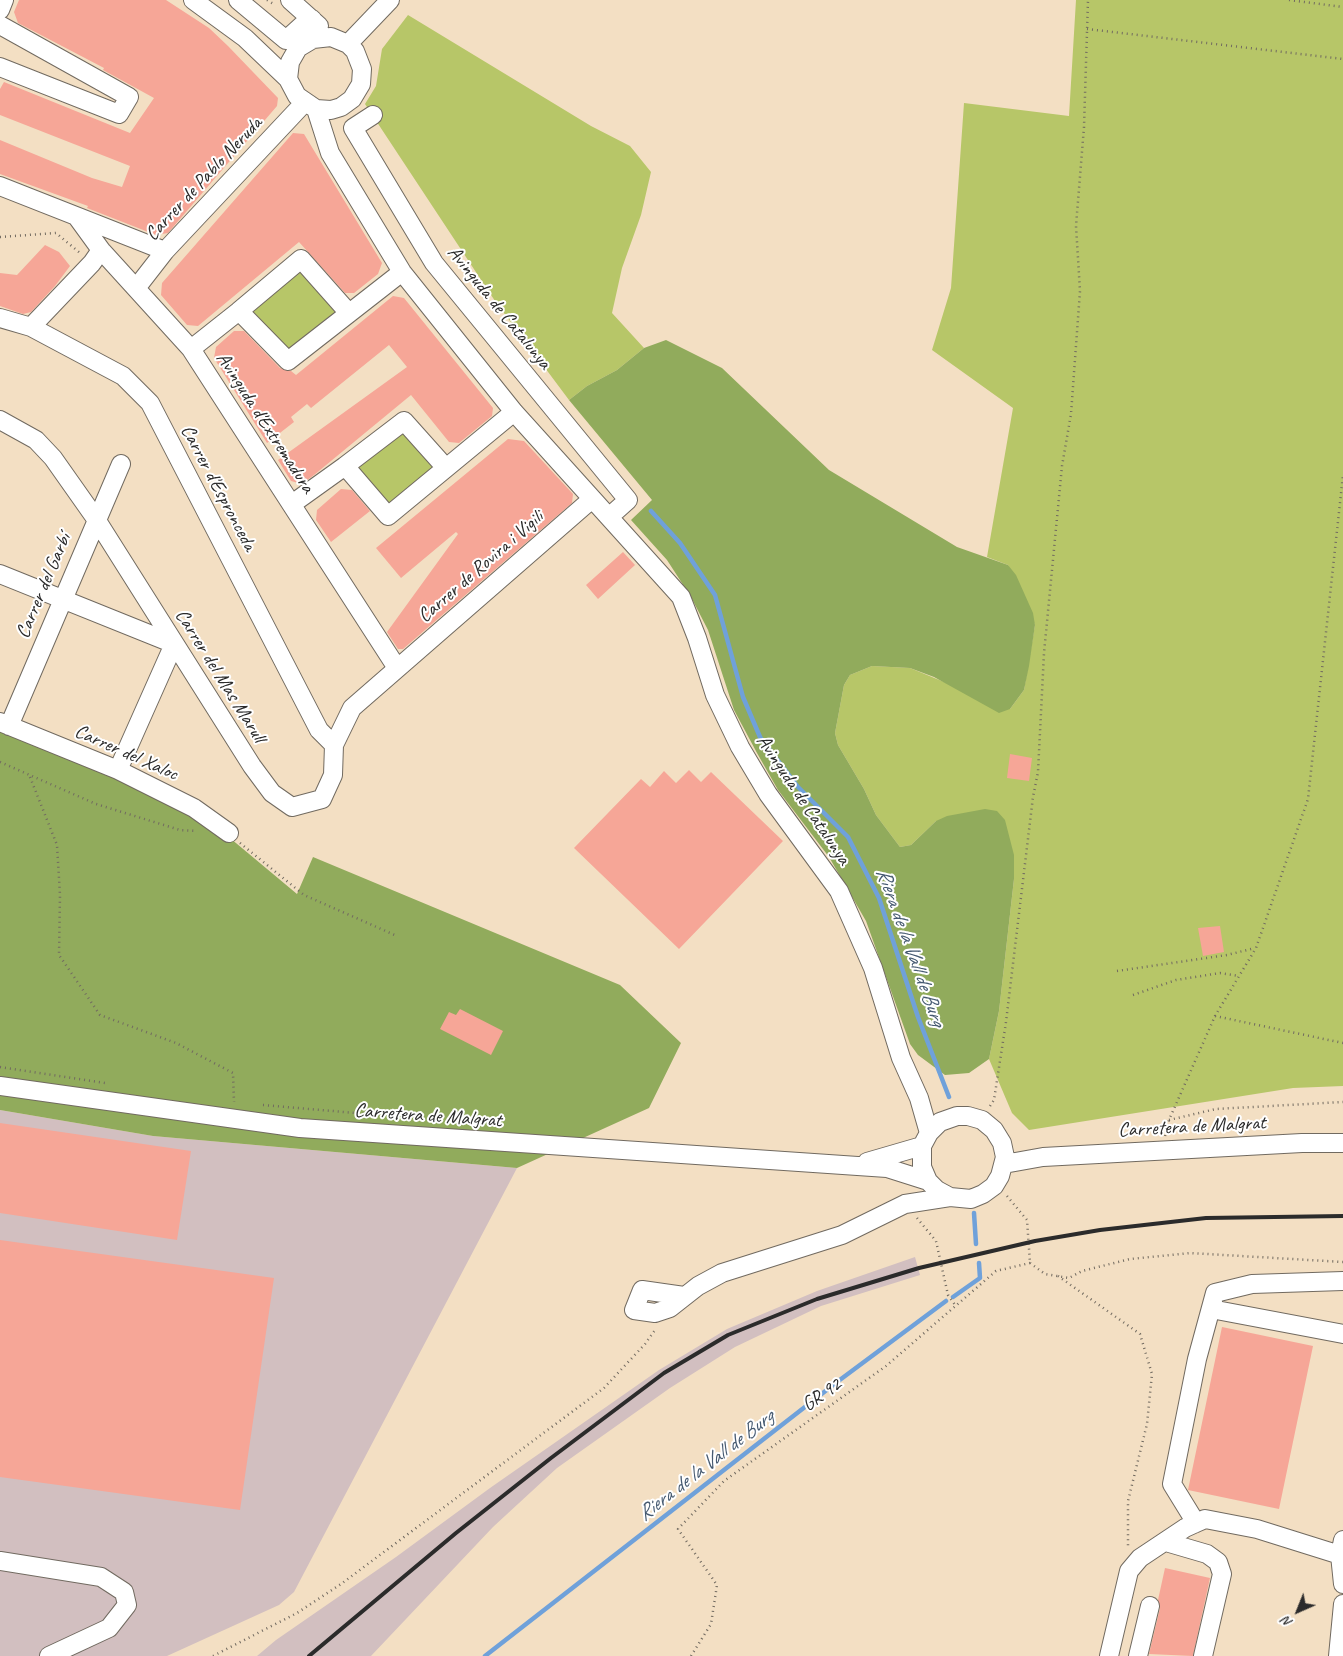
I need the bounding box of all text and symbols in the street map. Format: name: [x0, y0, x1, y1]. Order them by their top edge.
street label: Carrer de Pablo Neruda: [140, 112, 268, 246]
street label: Avinguda de Catalunya: [442, 241, 556, 375]
street label: Avinguda d'Extremadura: [210, 348, 320, 498]
street label: Carrer d'Espronceda: [175, 421, 261, 555]
street label: Carrer de Rovira i Vigili: [413, 506, 549, 628]
street label: Carrer del Garbí: [11, 530, 77, 642]
street label: Carrer del Mas Marull: [169, 605, 271, 747]
street label: Carrer del Xaloc: [71, 720, 181, 786]
street label: Avinguda de Catalunya: [751, 730, 855, 870]
water label: Riera de la Vall de Burg: [870, 865, 950, 1029]
street label: Carretera de Malgrat: [354, 1099, 502, 1133]
street label: Carretera de Malgrat: [1118, 1111, 1266, 1143]
street label: GR 92: [798, 1373, 846, 1417]
water label: Riera de la Vall de Burg: [633, 1405, 779, 1527]
north arrow: [1273, 1586, 1323, 1636]
text: N: [1278, 1613, 1296, 1631]

